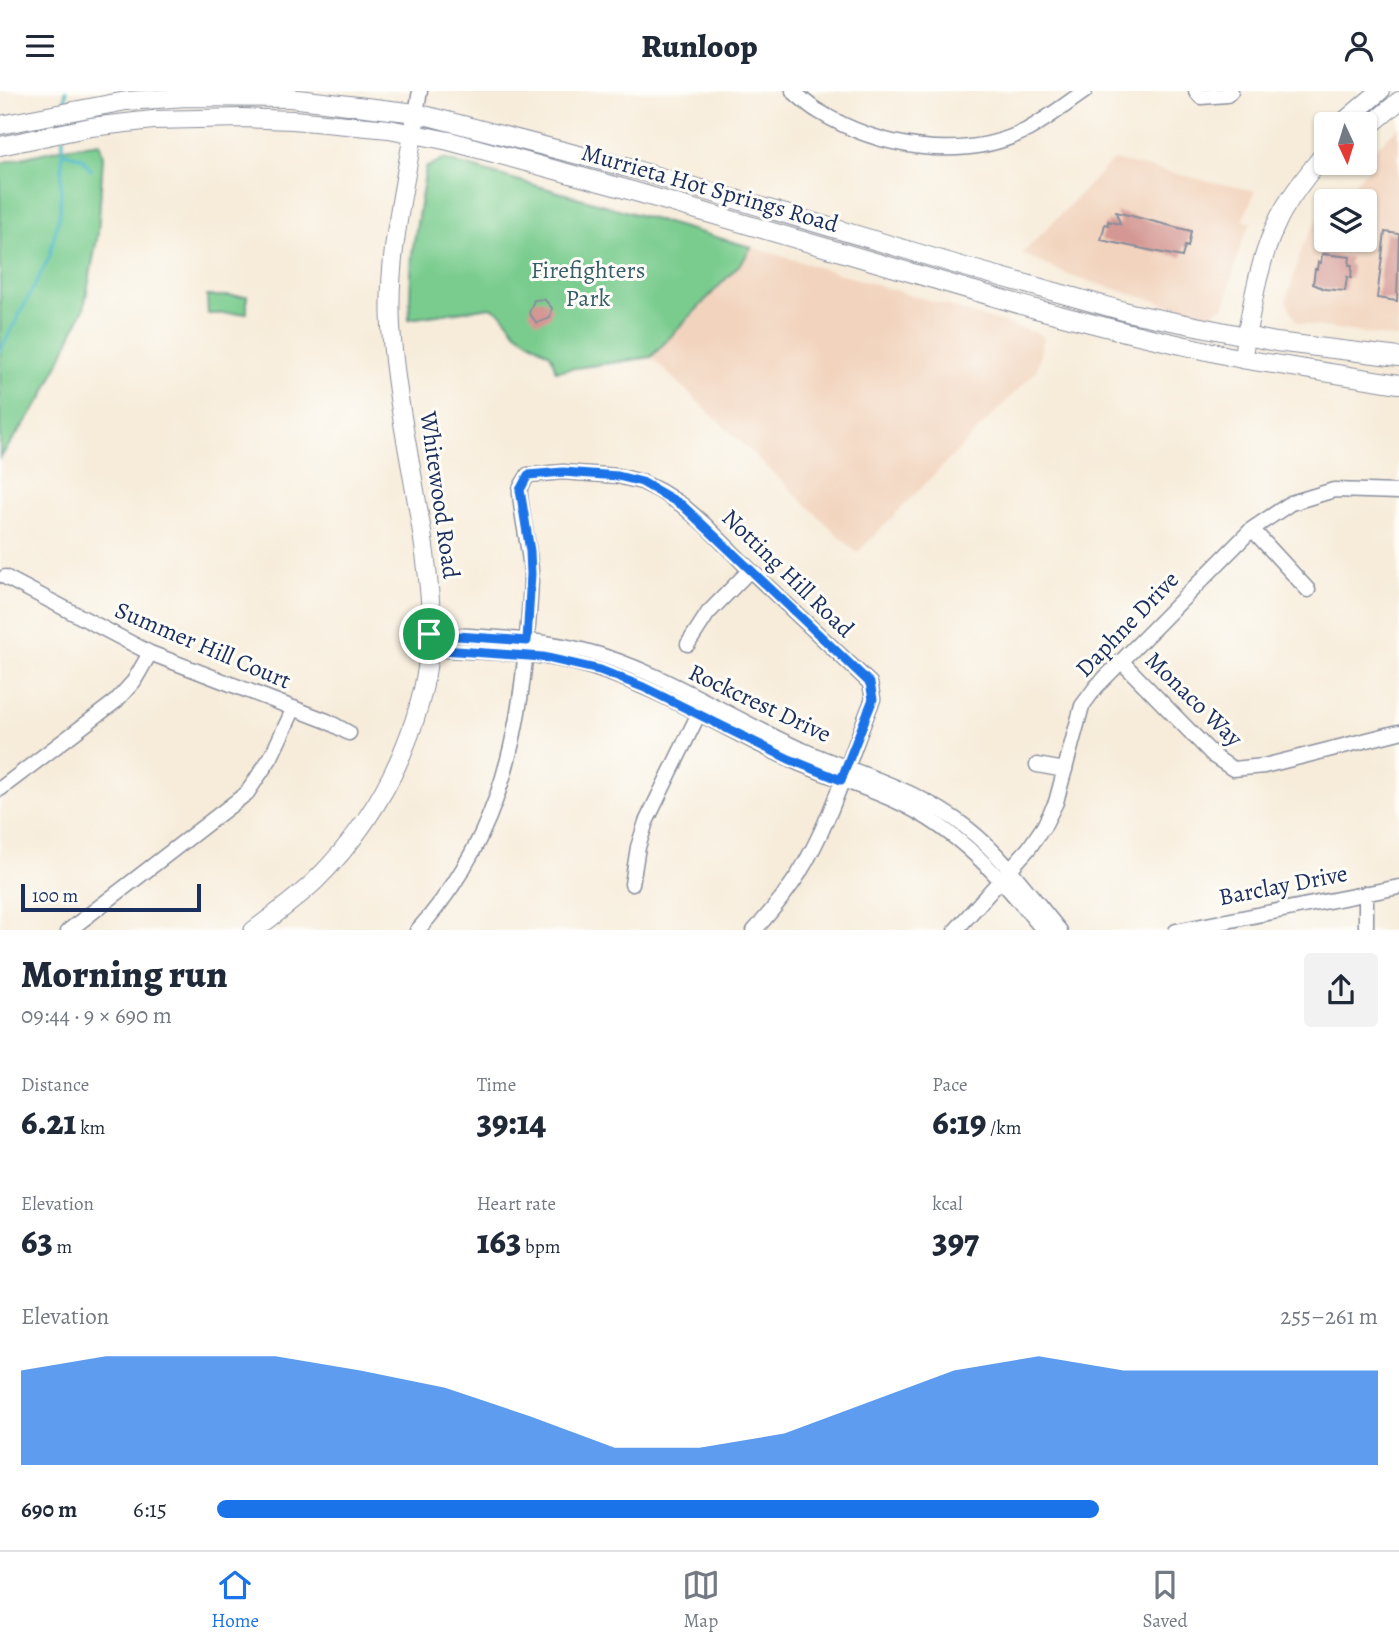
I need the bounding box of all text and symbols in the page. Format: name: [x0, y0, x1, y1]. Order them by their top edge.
text: Runloop: [641, 24, 758, 68]
icon: menu: [21, 27, 59, 65]
icon: person: [1340, 27, 1378, 65]
north arrow: [1314, 112, 1377, 175]
map controls: [1314, 112, 1377, 252]
street label: Murrieta Hot Springs Road: [578, 136, 842, 240]
button: layers: [1314, 189, 1377, 252]
park label: Firefighters Park: [531, 254, 645, 314]
street label: Whitewood Road: [412, 408, 468, 581]
street label: Notting Hill Road: [715, 502, 861, 644]
street label: Daphne Drive: [1068, 564, 1186, 684]
street label: Summer Hill Court: [110, 594, 296, 696]
pin: [399, 604, 459, 664]
icon: arrive: [410, 615, 448, 653]
street label: Monaco Way: [1138, 644, 1250, 754]
street label: Rockcrest Drive: [684, 656, 836, 750]
street label: Barclay Drive: [1216, 857, 1350, 913]
scale bar: [21, 881, 201, 913]
text: 100 m: [32, 883, 78, 909]
text: Morning run: [21, 948, 228, 1000]
button: share: [1304, 953, 1378, 1027]
text: 09:44 · 9 × 690 m: [21, 1000, 172, 1031]
text: Distance: [21, 1072, 89, 1098]
text: Time: [477, 1072, 516, 1098]
text: Pace: [932, 1072, 968, 1098]
text: 6.21: [21, 1098, 76, 1146]
text: 39:14: [477, 1098, 546, 1146]
text: 6:19: [932, 1098, 986, 1146]
text: km: [76, 1115, 105, 1141]
text: /km: [986, 1115, 1022, 1141]
text: Elevation: [21, 1191, 94, 1217]
text: Heart rate: [477, 1191, 556, 1217]
text: kcal: [932, 1191, 963, 1217]
text: 63: [21, 1217, 53, 1265]
text: 163: [477, 1217, 521, 1265]
text: 397: [932, 1217, 979, 1265]
text: m: [53, 1234, 72, 1260]
text: bpm: [521, 1234, 561, 1260]
text: Elevation: [21, 1301, 109, 1332]
text: 255–261 m: [1280, 1301, 1378, 1332]
text: 690 m: [21, 1494, 77, 1525]
text: 6:15: [133, 1494, 167, 1525]
tab: Home: [211, 1566, 259, 1634]
tab: Map: [682, 1566, 720, 1634]
tab: Saved: [1143, 1566, 1188, 1634]

